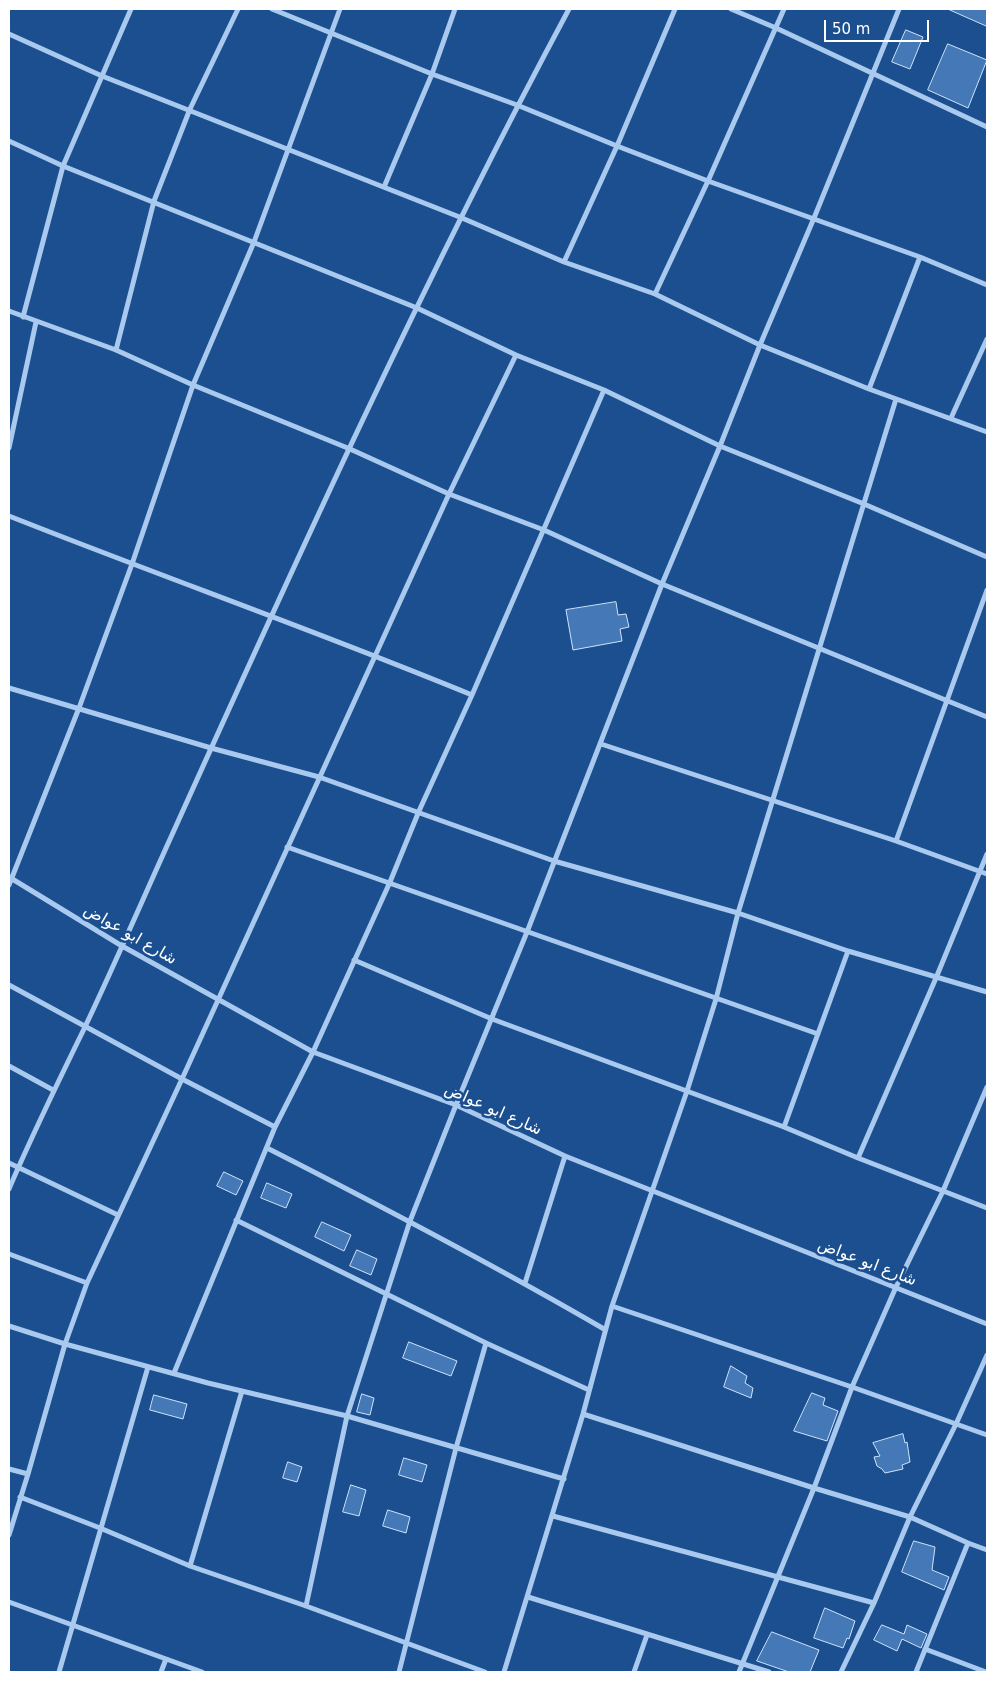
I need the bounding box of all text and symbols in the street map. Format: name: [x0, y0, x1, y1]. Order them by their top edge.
scale bar: [826, 10, 931, 42]
text: 50 m: [832, 20, 870, 38]
street label: شارع ابو عواض: [80, 901, 180, 969]
street label: شارع ابو عواض: [441, 1080, 545, 1140]
street label: شارع ابو عواض: [815, 1235, 919, 1291]

